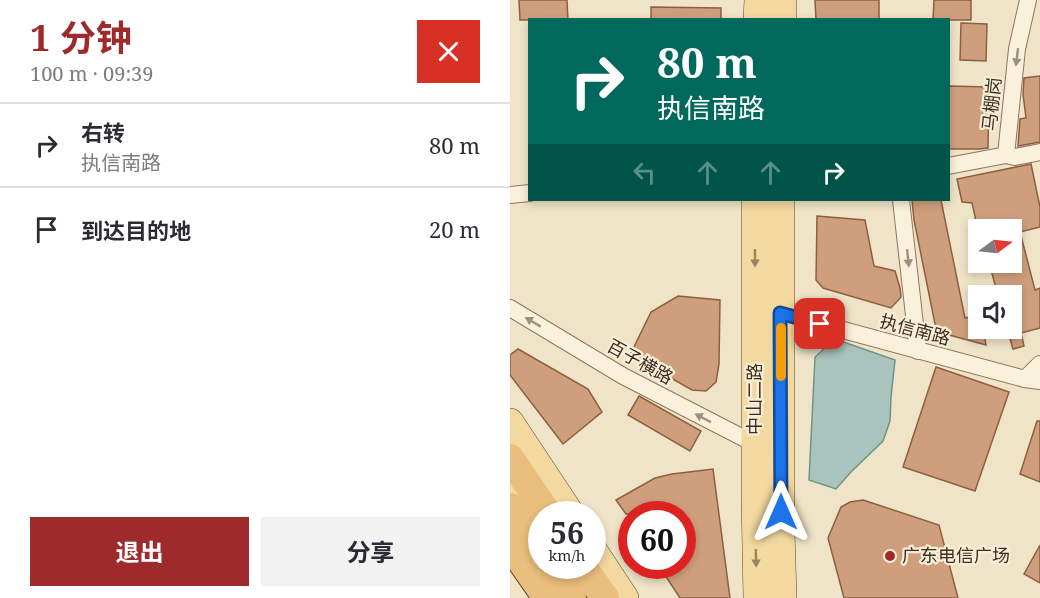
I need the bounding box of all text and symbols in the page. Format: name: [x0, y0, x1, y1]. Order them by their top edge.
text: 1 分钟: [30, 13, 132, 62]
button: close: [417, 20, 480, 83]
text: 80 m: [657, 33, 757, 90]
icon: right: [558, 42, 636, 120]
one-way arrow: [1012, 48, 1021, 67]
text: 100 m · 09:39: [30, 60, 153, 87]
street label: 马棚岗: [976, 76, 1006, 132]
text: 执信南路: [657, 89, 765, 126]
text: 右转: [81, 117, 125, 147]
icon: right: [30, 129, 63, 162]
text: 80 m: [429, 130, 480, 160]
text: 执信南路: [81, 149, 161, 176]
icon: left: [628, 156, 661, 189]
icon: ahead: [691, 156, 724, 189]
icon: ahead: [754, 156, 787, 189]
icon: right: [817, 156, 850, 189]
icon: arrive: [30, 213, 63, 246]
text: 20 m: [429, 214, 480, 244]
text: 到达目的地: [81, 215, 191, 245]
north arrow: [968, 219, 1022, 273]
map controls: [968, 219, 1022, 339]
one-way arrow: [750, 248, 760, 267]
one-way arrow: [903, 248, 913, 267]
button: sound: [968, 285, 1022, 339]
pin: [794, 298, 845, 349]
icon: arrive: [803, 307, 836, 340]
street label: 执信南路: [877, 308, 953, 350]
one-way arrow: [524, 317, 541, 327]
street label: 百子横路: [603, 333, 678, 389]
street label: 中山二路: [742, 363, 766, 435]
one-way arrow: [694, 413, 711, 423]
position arrow: [749, 480, 813, 544]
speed limit sign: 60: [618, 501, 696, 579]
text: 56: [550, 512, 584, 553]
button: 退出: [30, 517, 249, 586]
button: 分享: [261, 517, 480, 586]
place label: 广东电信广场: [902, 543, 1010, 567]
text: km/h: [549, 545, 585, 565]
one-way arrow: [751, 548, 761, 567]
marker: 广东电信广场: [883, 549, 897, 563]

